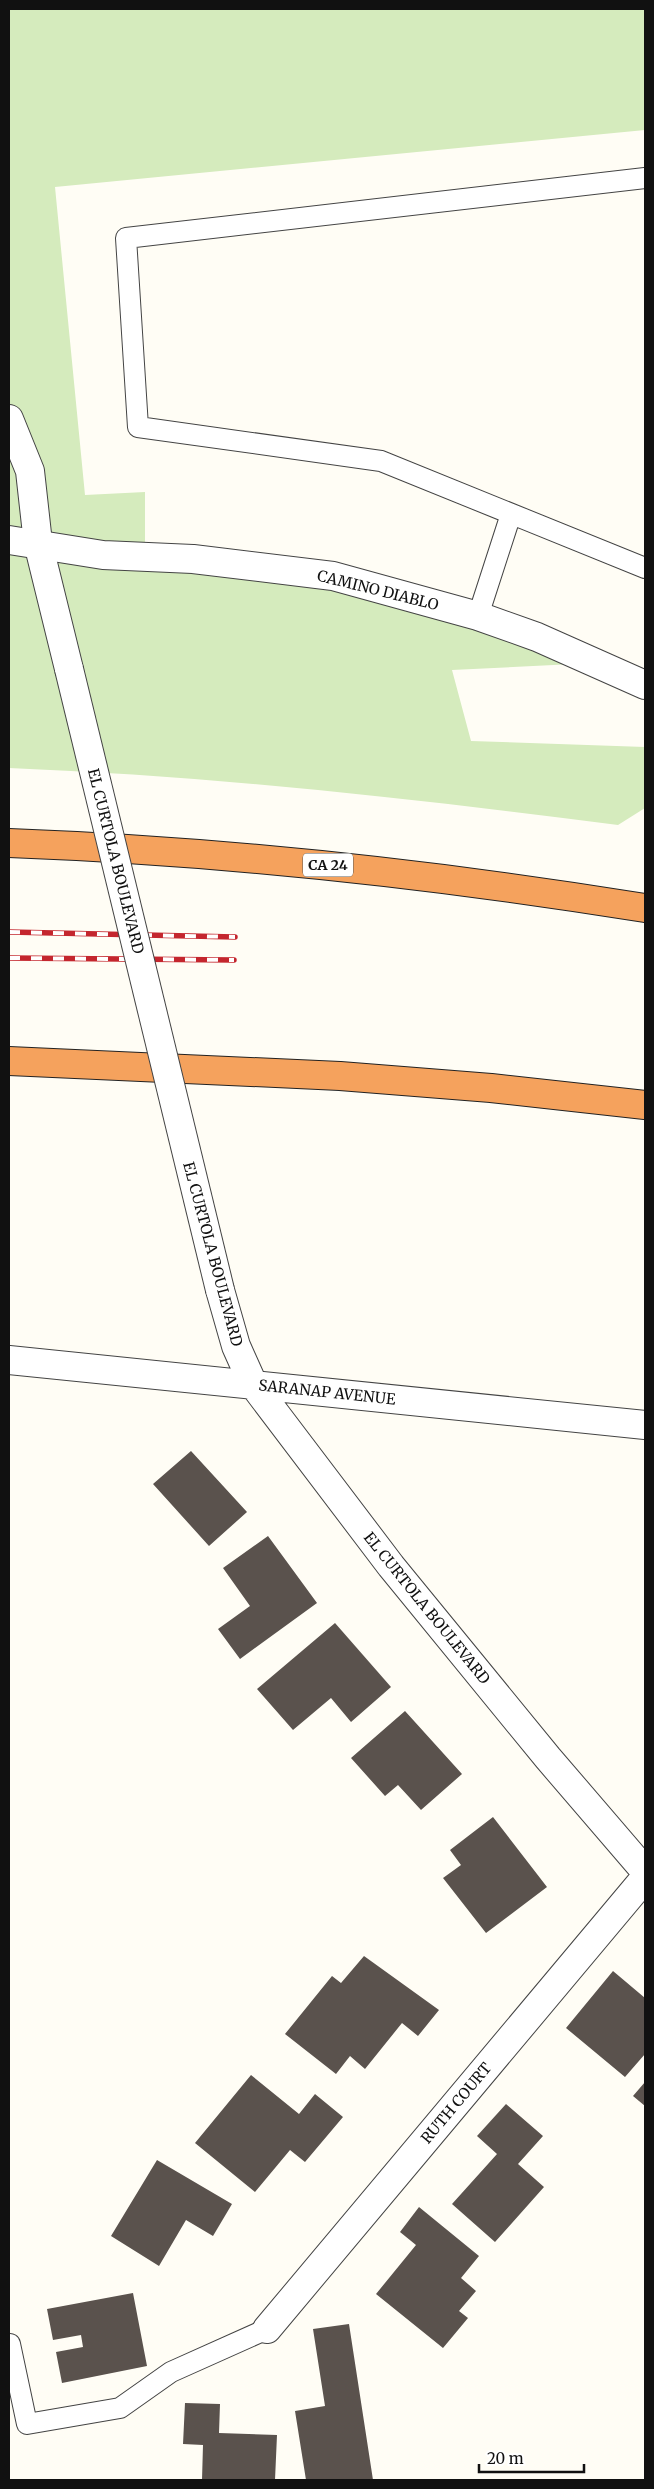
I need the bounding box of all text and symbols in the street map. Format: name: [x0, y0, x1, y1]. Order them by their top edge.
street label: CAMINO DIABLO: [315, 566, 441, 614]
street label: EL CURTOLA BOULEVARD: [84, 766, 148, 956]
road number: CA 24: [303, 854, 353, 876]
street label: EL CURTOLA BOULEVARD: [179, 1160, 247, 1348]
street label: SARANAP AVENUE: [258, 1375, 397, 1409]
street label: EL CURTOLA BOULEVARD: [360, 1528, 494, 1688]
street label: RUTH COURT: [417, 2058, 496, 2147]
scale bar: [479, 2442, 584, 2474]
text: 20 m: [487, 2449, 524, 2468]

